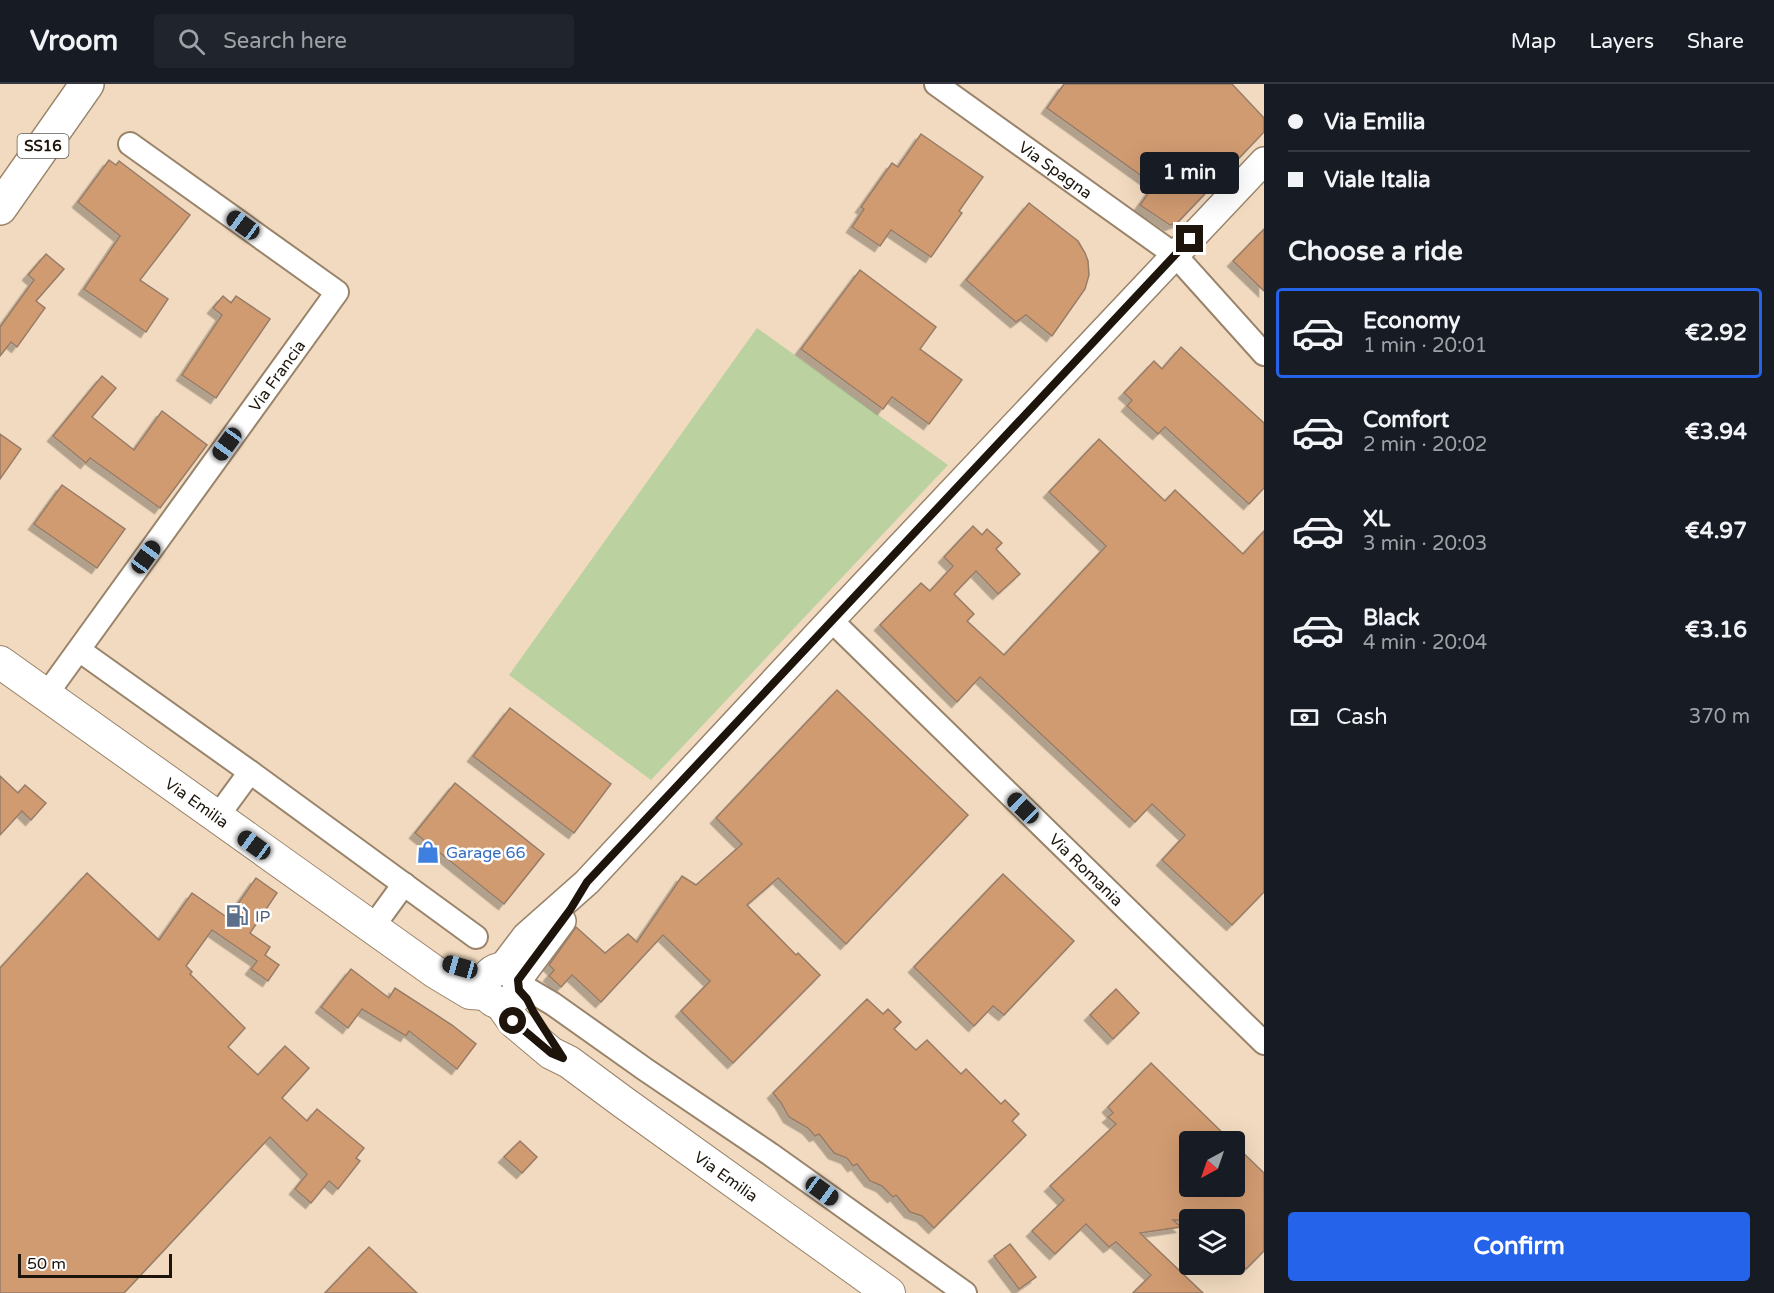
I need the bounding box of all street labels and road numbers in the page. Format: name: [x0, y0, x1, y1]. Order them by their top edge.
road number: SS16: [18, 134, 68, 158]
street label: Via Spagna: [1014, 137, 1096, 203]
street label: Via Francia: [245, 336, 310, 416]
street label: Via Emilia: [161, 774, 232, 833]
street label: Via Romania: [1044, 830, 1127, 911]
street label: Via Emilia: [690, 1147, 762, 1207]

